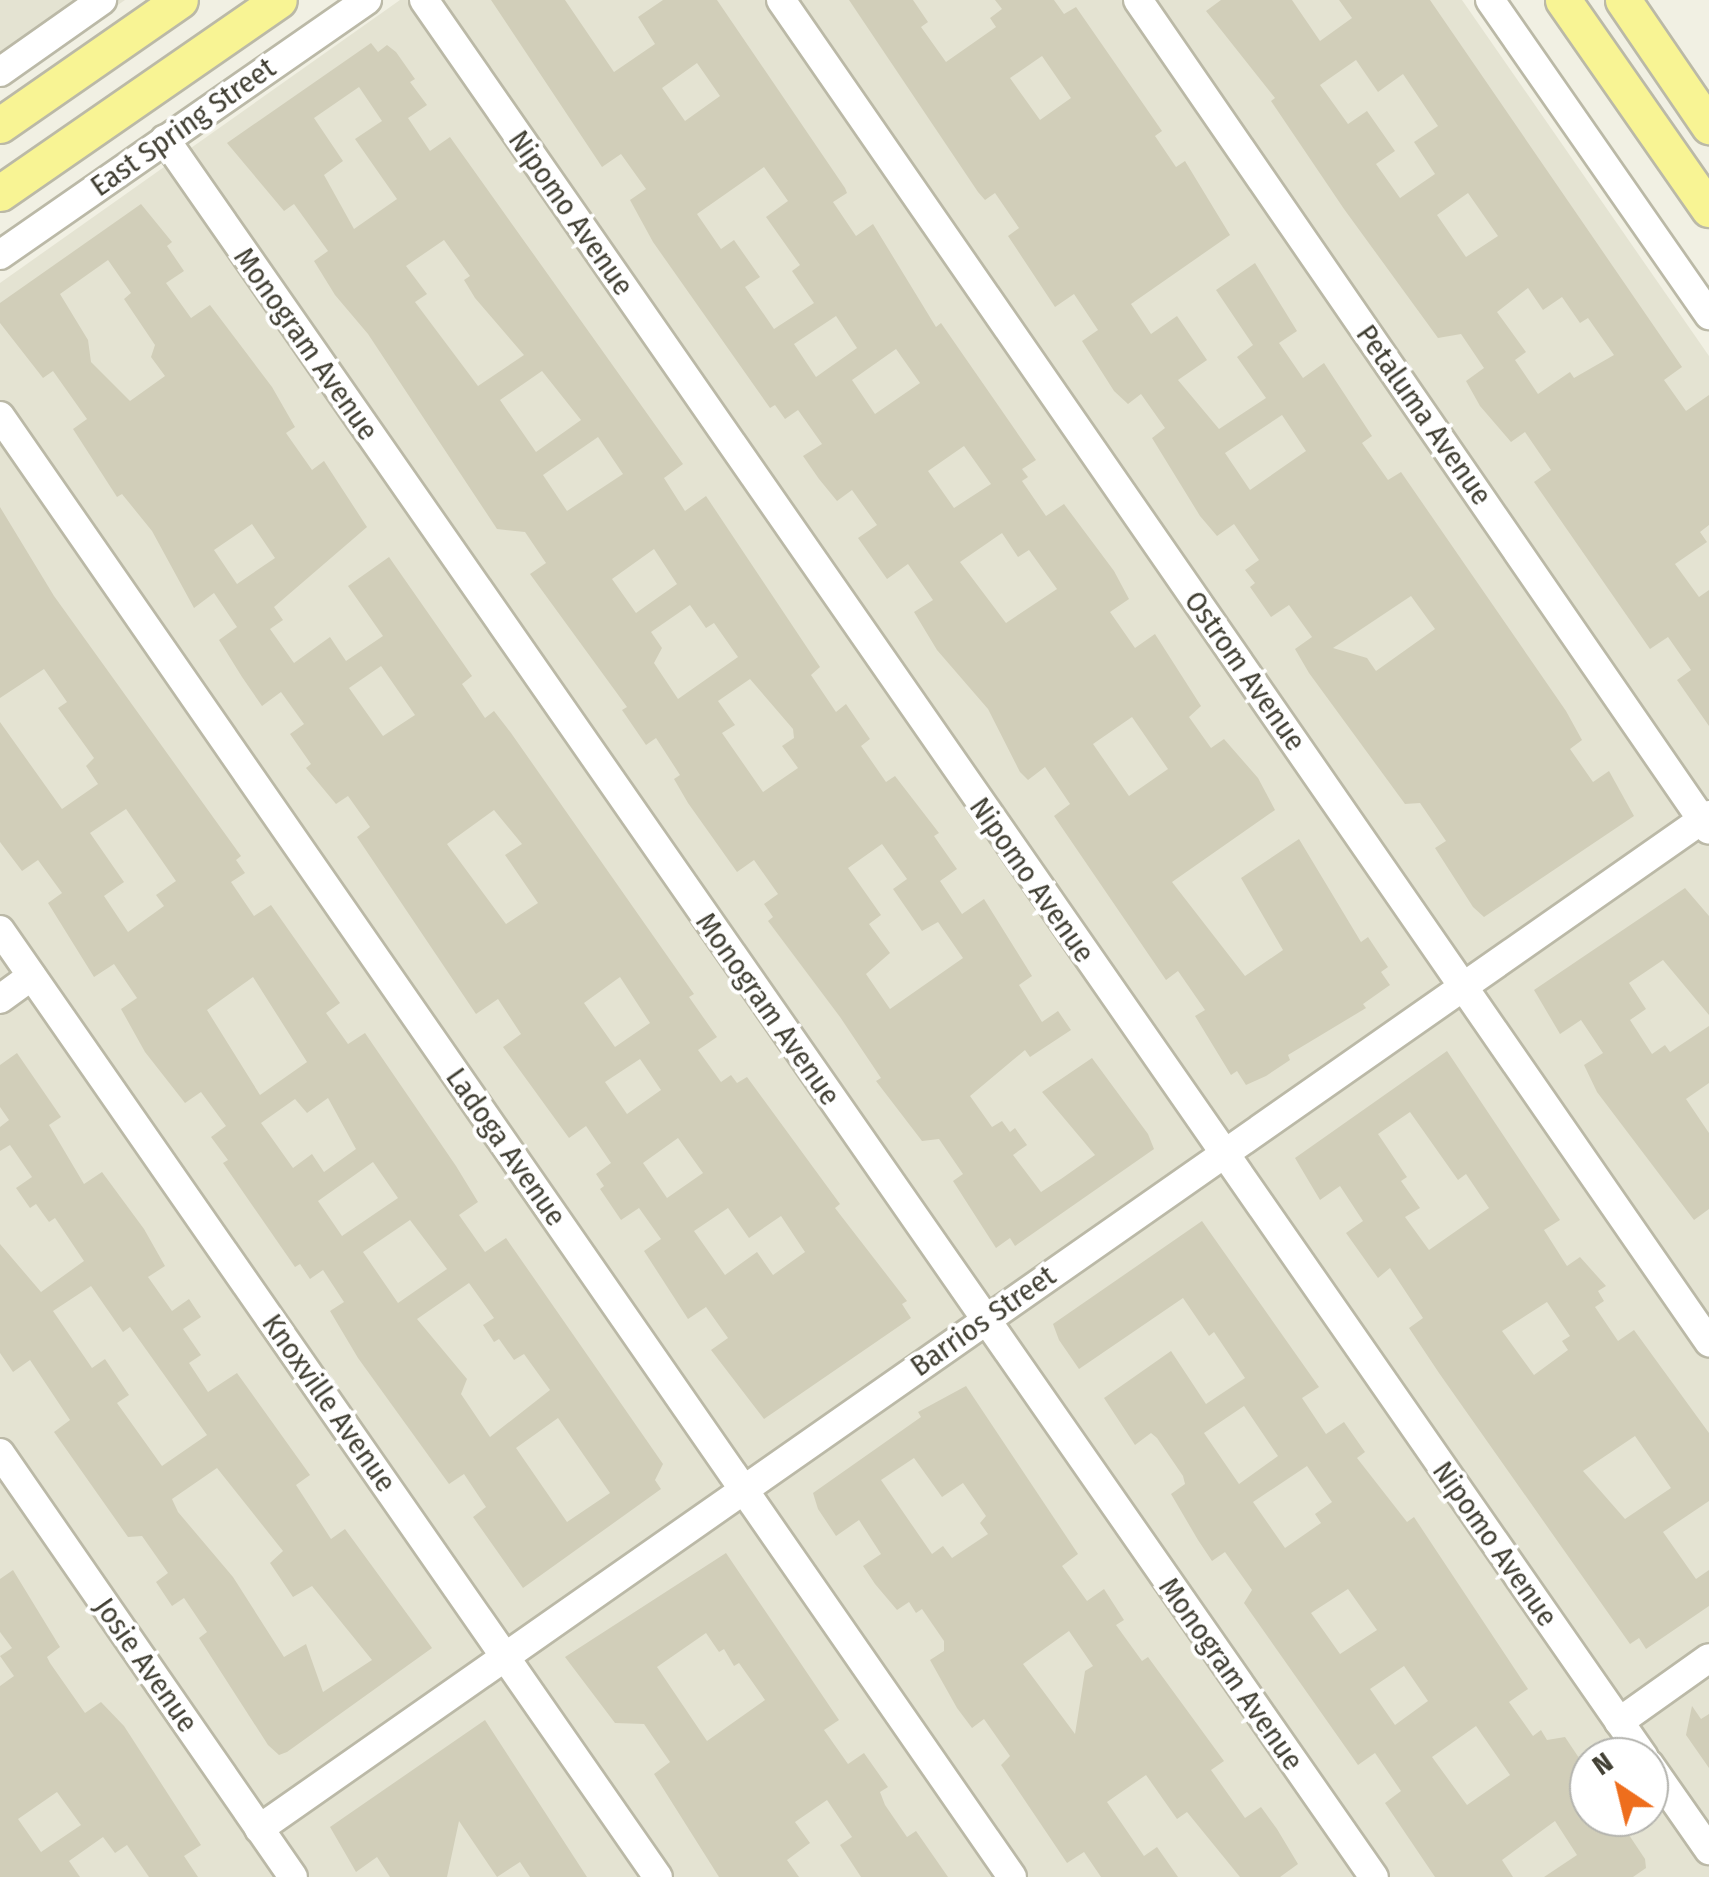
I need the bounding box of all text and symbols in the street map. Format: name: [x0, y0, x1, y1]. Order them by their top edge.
street label: East Spring Street: [84, 50, 282, 204]
street label: Nipomo Avenue: [501, 123, 641, 303]
street label: Monogram Avenue: [226, 241, 386, 447]
street label: Petaluma Avenue: [1348, 318, 1500, 512]
street label: Ostrom Avenue: [1177, 584, 1313, 758]
street label: Nipomo Avenue: [962, 790, 1102, 970]
street label: Monogram Avenue: [688, 906, 848, 1112]
street label: Ladoga Avenue: [438, 1061, 574, 1233]
street label: Barrios Street: [903, 1258, 1063, 1384]
street label: Knoxville Avenue: [254, 1307, 404, 1499]
street label: Nipomo Avenue: [1425, 1454, 1565, 1634]
street label: Monogram Avenue: [1151, 1571, 1311, 1777]
street label: Josie Avenue: [86, 1591, 206, 1739]
north arrow: [1569, 1737, 1669, 1837]
text: N: [1586, 1745, 1619, 1782]

